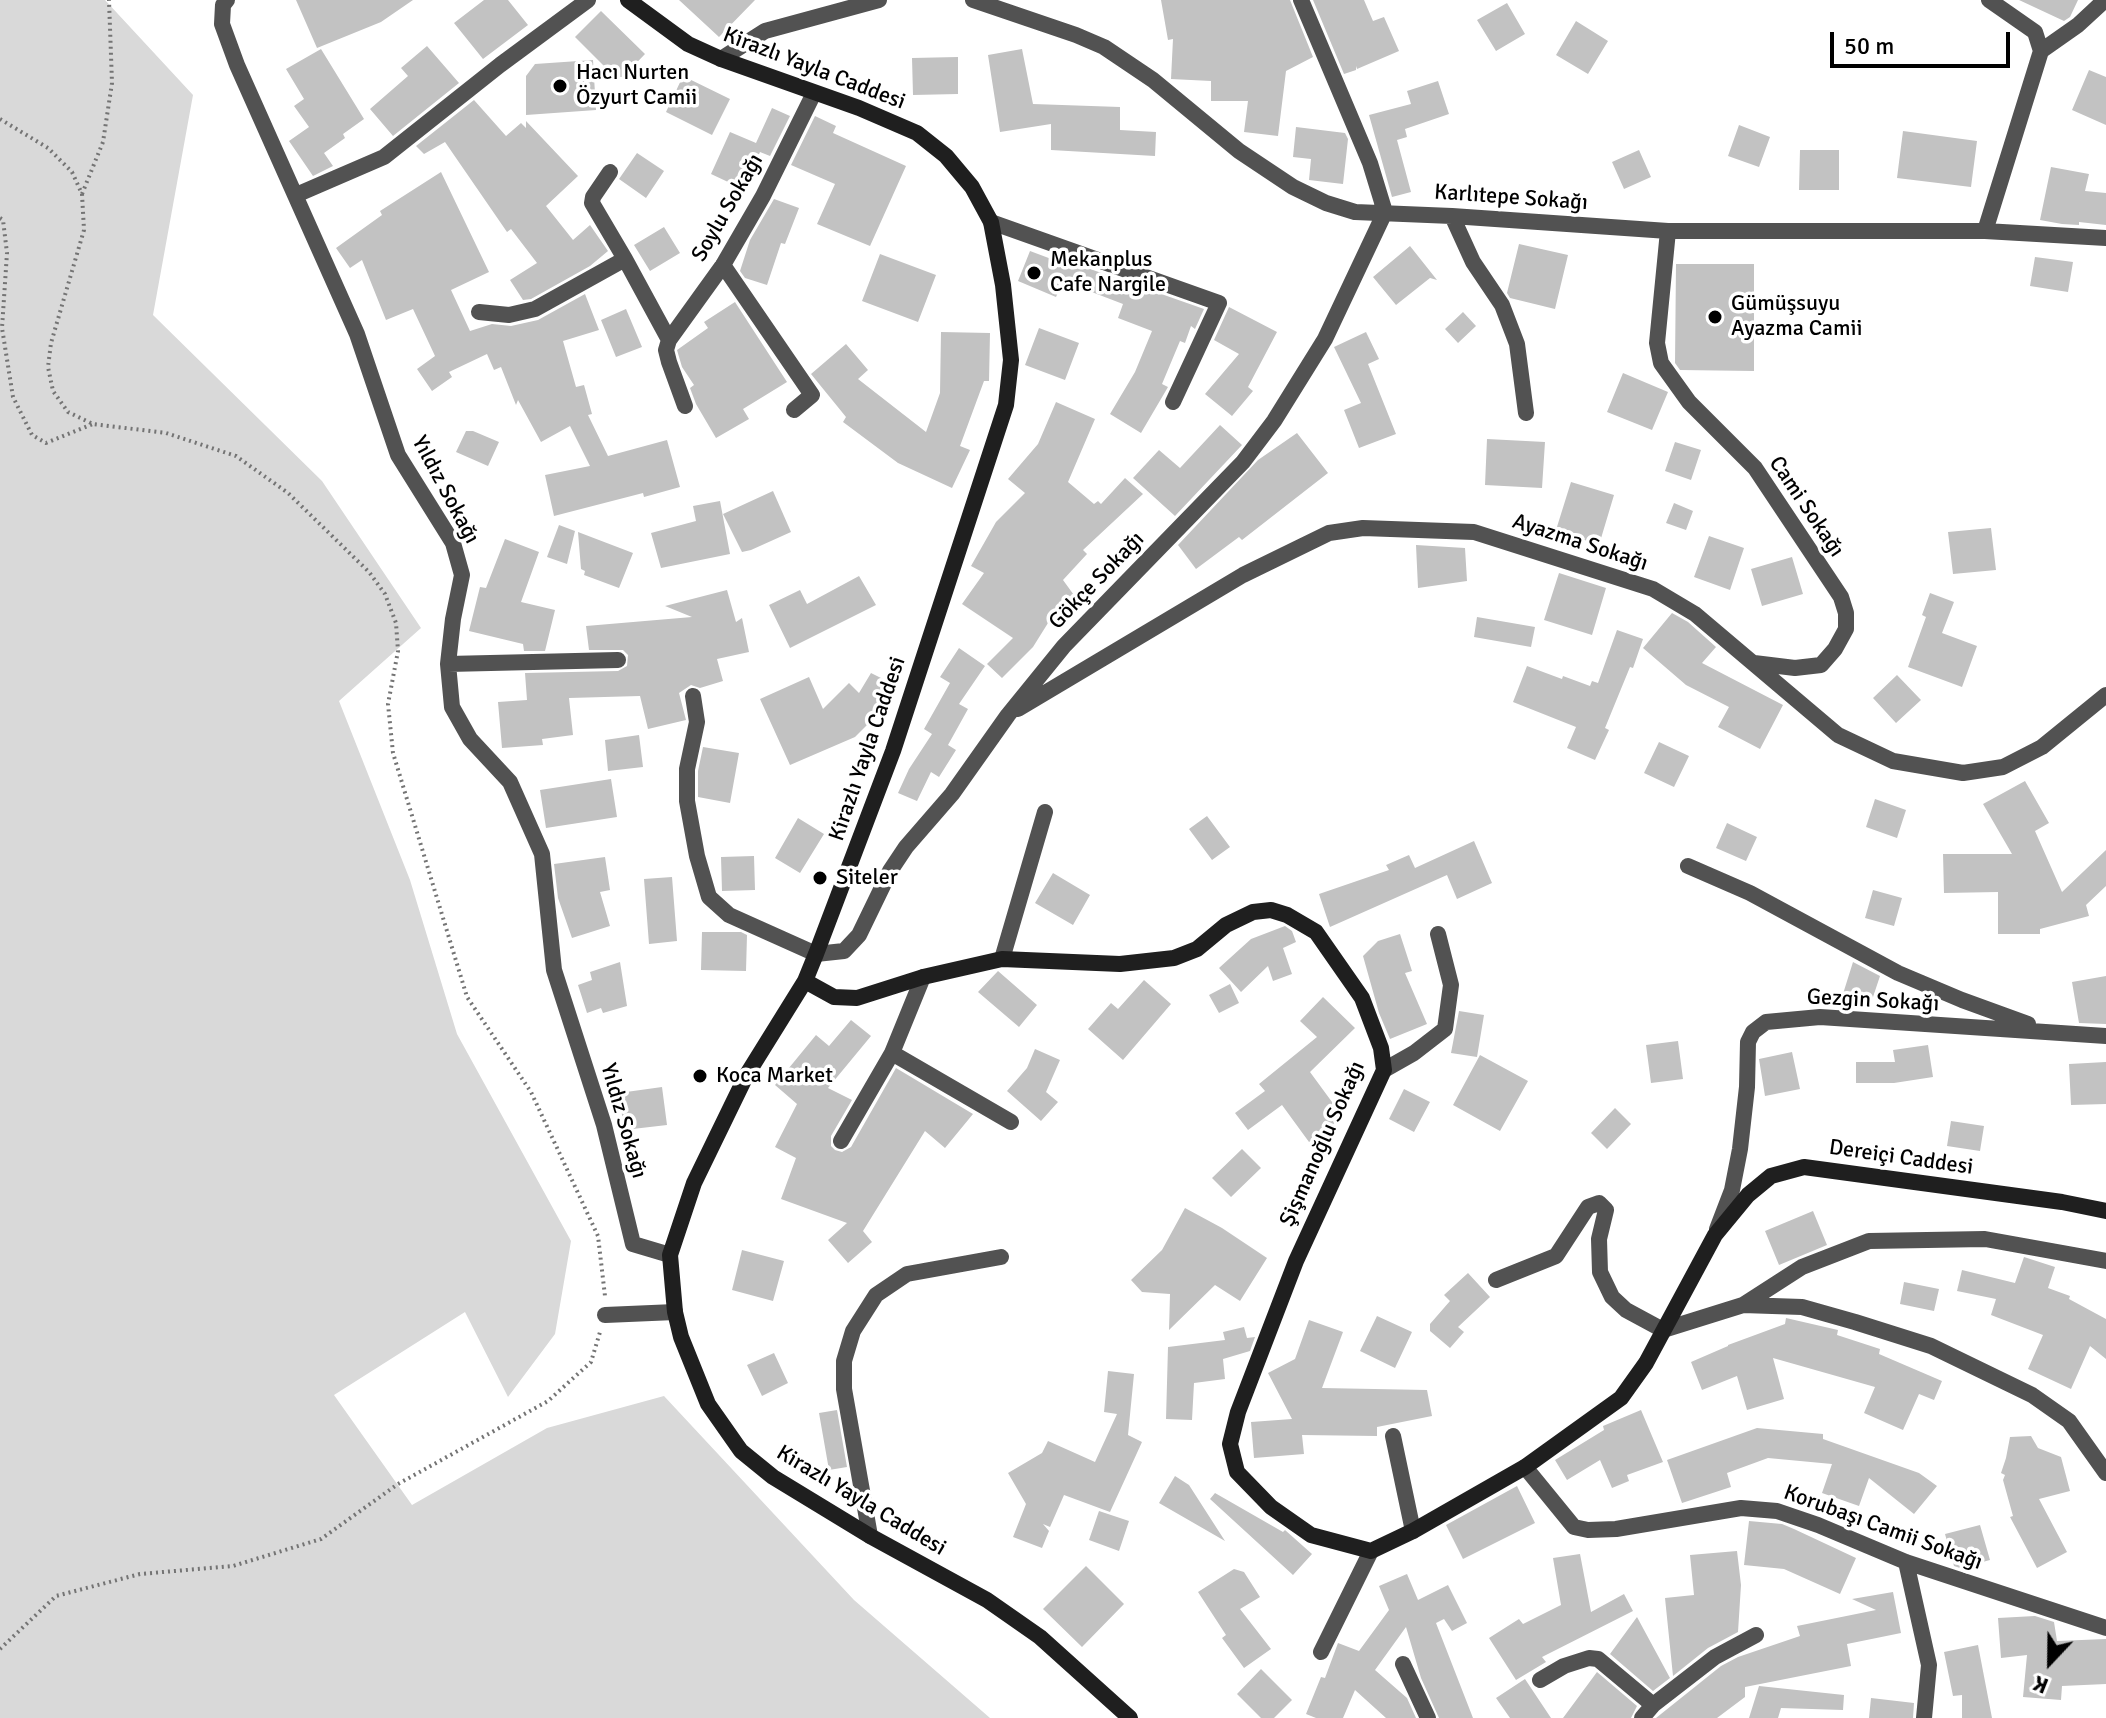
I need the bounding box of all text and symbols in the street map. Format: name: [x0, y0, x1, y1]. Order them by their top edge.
scale bar: [1834, 16, 2014, 66]
street label: Kirazlı Yayla Caddesi: [719, 22, 909, 116]
text: 50 m: [1844, 31, 1894, 61]
place label: Hacı Nurten Özyurt Camii: [576, 60, 697, 112]
marker: Hacı Nurten Özyurt Camii: [551, 77, 569, 95]
street label: Soylu Sokağı: [687, 149, 769, 267]
street label: Karlıtepe Sokağı: [1433, 179, 1589, 217]
place label: Mekanplus Cafe Nargile: [1050, 247, 1166, 298]
marker: Mekanplus Cafe Nargile: [1025, 264, 1043, 282]
place label: Gümüşsuyu Ayazma Camii: [1731, 291, 1862, 342]
marker: Gümüşsuyu Ayazma Camii: [1706, 308, 1724, 326]
street label: Yıldız Sokağı: [406, 432, 484, 548]
street label: Cami Sokağı: [1763, 452, 1849, 562]
street label: Ayazma Sokağı: [1509, 509, 1651, 577]
street label: Gökçe Sokağı: [1044, 527, 1150, 635]
street label: Kirazlı Yayla Caddesi: [824, 653, 912, 845]
place label: Siteler: [836, 865, 898, 891]
marker: Siteler: [811, 869, 829, 887]
street label: Gezgin Sokağı: [1806, 984, 1940, 1018]
street label: Şişmanoğlu Sokağı: [1275, 1057, 1371, 1231]
street label: Yıldız Sokağı: [594, 1060, 652, 1182]
place label: Koca Market: [716, 1063, 833, 1089]
marker: Koca Market: [691, 1067, 709, 1085]
street label: Dereiçi Caddesi: [1827, 1135, 1975, 1181]
street label: Kirazlı Yayla Caddesi: [771, 1440, 951, 1562]
street label: Korubaşı Camii Sokağı: [1780, 1480, 1986, 1576]
north arrow: [2010, 1622, 2090, 1702]
text: K: [2029, 1670, 2052, 1700]

